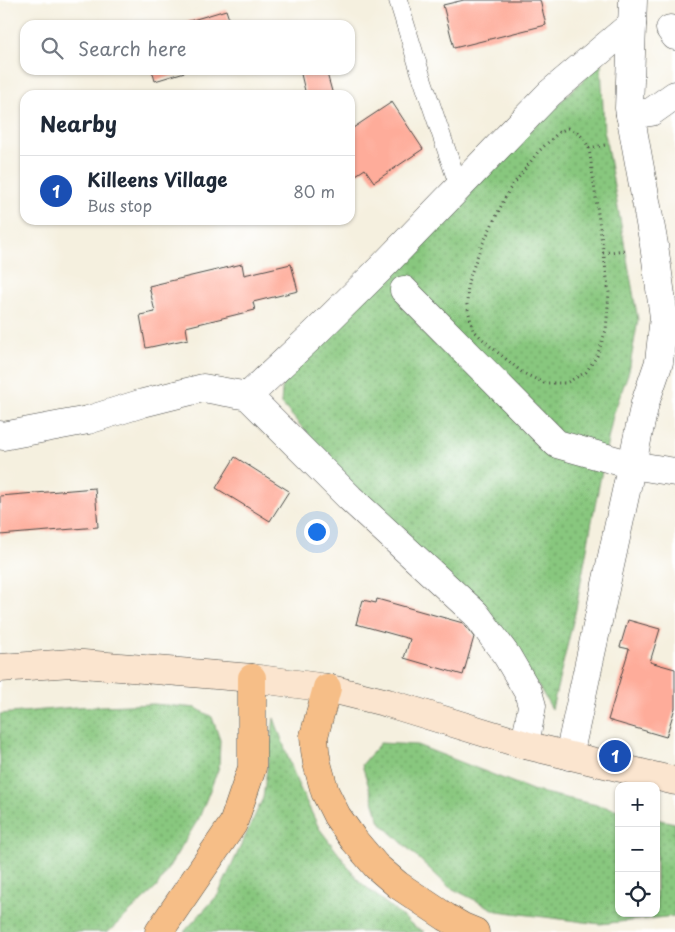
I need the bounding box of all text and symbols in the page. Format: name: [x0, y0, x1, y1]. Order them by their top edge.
search box: [20, 20, 355, 75]
icon: search: [38, 34, 66, 62]
text: Search here: [78, 34, 187, 62]
text: Nearby: [40, 107, 117, 139]
text: Killeens Village: [87, 165, 228, 193]
text: 1: [52, 179, 60, 203]
text: 80 m: [293, 179, 335, 203]
text: Bus stop: [87, 193, 152, 217]
your location: [304, 519, 330, 545]
pin: 1: [599, 737, 631, 775]
map controls: [615, 782, 660, 917]
button: +: [615, 782, 660, 827]
button: −: [615, 827, 660, 872]
button: locate: [615, 872, 660, 917]

